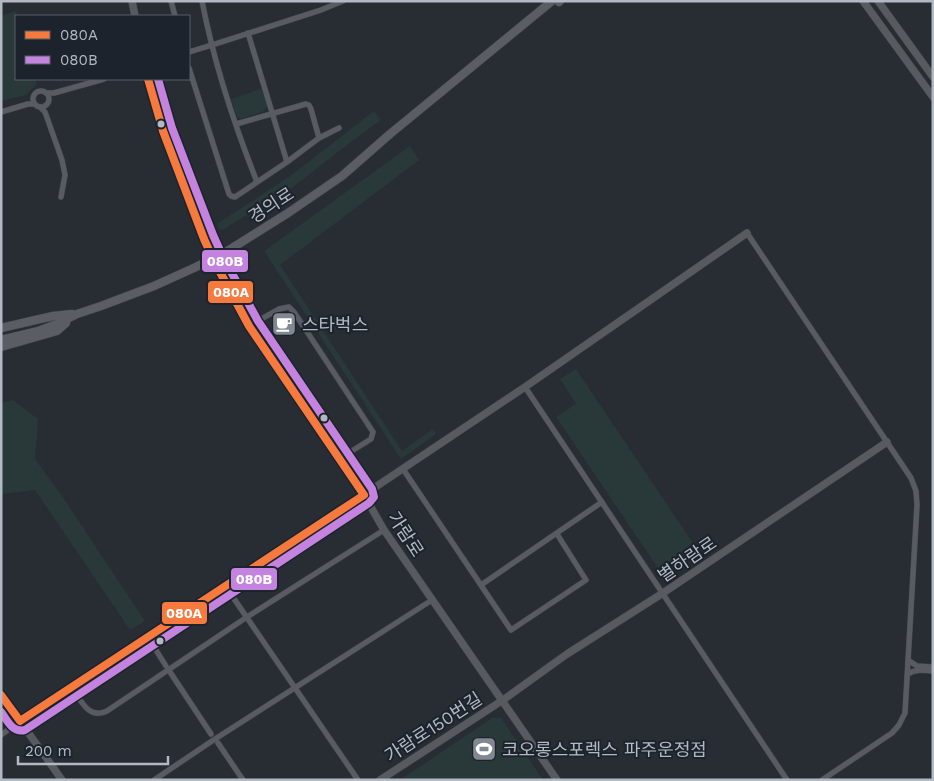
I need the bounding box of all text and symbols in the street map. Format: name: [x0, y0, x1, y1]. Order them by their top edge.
legend: [15, 15, 190, 80]
text: 080A: [60, 26, 98, 44]
text: 080B: [60, 51, 98, 69]
unlabelled marker: [156, 119, 166, 129]
street label: 경의로: [244, 183, 298, 227]
line badge: 080B: [201, 249, 249, 273]
text: 080B: [207, 253, 244, 269]
line badge: 080A: [207, 280, 254, 304]
text: 080A: [213, 284, 250, 300]
cafe icon: 스타벅스: [271, 311, 297, 337]
place label: 스타벅스: [302, 314, 368, 335]
unlabelled marker: [319, 413, 329, 423]
street label: 가람로: [384, 507, 428, 561]
street label: 별하람로: [654, 532, 720, 586]
line badge: 080B: [230, 567, 278, 591]
text: 080B: [236, 571, 273, 587]
line badge: 080A: [161, 601, 208, 625]
text: 080A: [166, 605, 203, 621]
unlabelled marker: [155, 636, 165, 646]
street label: 가람로150번길: [381, 688, 485, 766]
scale bar: [18, 734, 168, 766]
sports icon: 코오롱스포렉스 파주운정점: [471, 736, 497, 762]
place label: 코오롱스포렉스 파주운정점: [502, 739, 707, 760]
text: 200 m: [25, 742, 72, 760]

